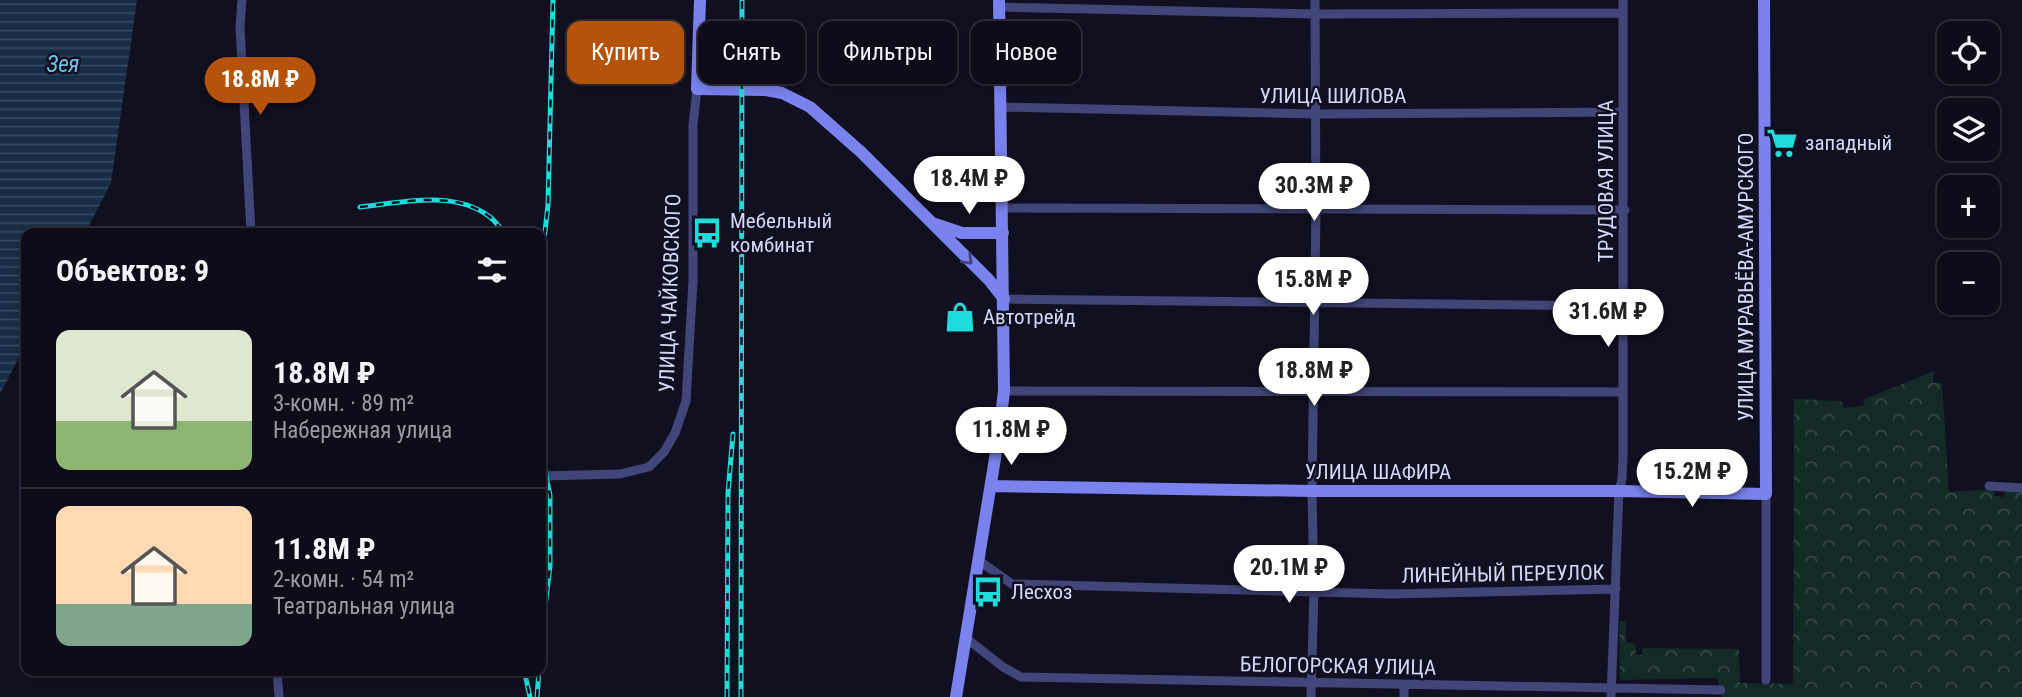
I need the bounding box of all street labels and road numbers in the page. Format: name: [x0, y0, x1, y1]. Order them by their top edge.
street label: УЛИЦА ШИЛОВА: [1260, 84, 1406, 108]
street label: ТРУДОВАЯ УЛИЦА: [1594, 100, 1618, 262]
street label: УЛИЦА МУРАВЬЁВА-АМУРСКОГО: [1734, 133, 1758, 421]
street label: УЛИЦА ЧАЙКОВСКОГО: [655, 193, 685, 393]
street label: УЛИЦА ШАФИРА: [1305, 460, 1451, 484]
street label: ЛИНЕЙНЫЙ ПЕРЕУЛОК: [1401, 560, 1605, 588]
street label: БЕЛОГОРСКАЯ УЛИЦА: [1240, 652, 1436, 680]

